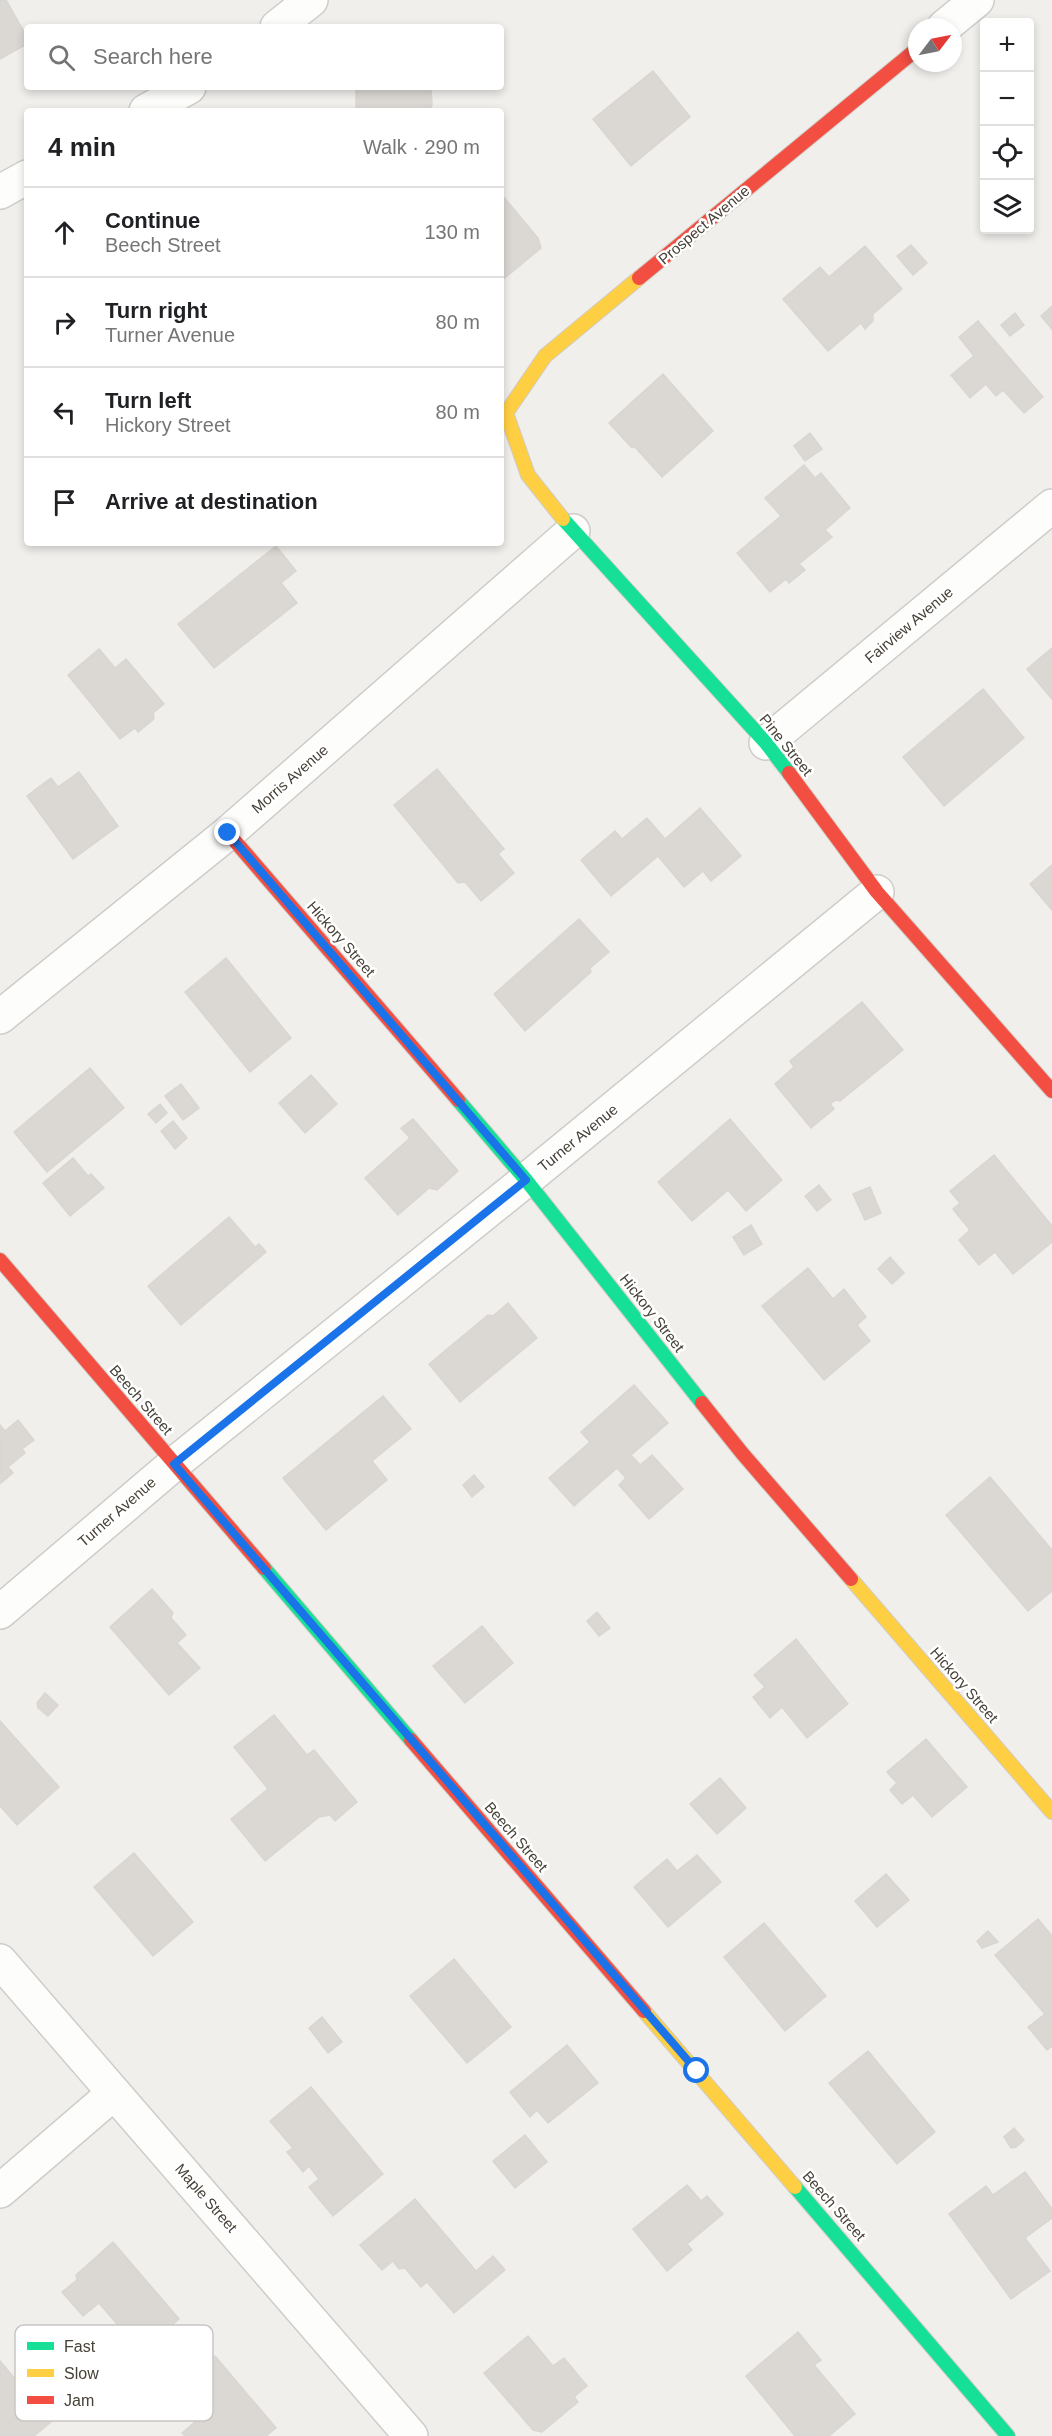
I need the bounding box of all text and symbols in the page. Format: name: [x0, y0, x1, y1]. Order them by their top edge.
north arrow: [908, 18, 962, 72]
map controls: [980, 18, 1034, 234]
button: +: [980, 18, 1034, 72]
search box: [24, 24, 504, 90]
icon: search: [45, 41, 78, 74]
text: Search here: [93, 44, 213, 69]
button: −: [980, 72, 1034, 126]
button: locate: [980, 126, 1034, 180]
text: 4 min: [48, 132, 116, 162]
text: Walk · 290 m: [363, 136, 480, 158]
button: layers: [980, 180, 1034, 234]
street label: Prospect Avenue: [655, 182, 752, 267]
text: Continue: [105, 208, 200, 233]
icon: ahead: [48, 216, 81, 249]
text: 130 m: [424, 221, 480, 243]
text: Beech Street: [105, 234, 221, 256]
text: Turn right: [105, 298, 207, 323]
icon: right: [48, 306, 81, 339]
text: 80 m: [436, 311, 480, 333]
text: Turner Avenue: [105, 324, 235, 346]
text: Turn left: [105, 388, 191, 413]
icon: left: [48, 396, 81, 429]
text: 80 m: [436, 401, 480, 423]
text: Hickory Street: [105, 414, 231, 436]
icon: arrive: [48, 486, 81, 519]
text: Arrive at destination: [105, 489, 318, 514]
street label: Fairview Avenue: [861, 583, 956, 666]
street label: Pine Street: [756, 710, 817, 780]
street label: Morris Avenue: [248, 741, 331, 816]
route end: [214, 819, 240, 845]
street label: Hickory Street: [304, 898, 379, 980]
street label: Turner Avenue: [534, 1100, 621, 1175]
street label: Hickory Street: [617, 1270, 689, 1356]
street label: Beech Street: [107, 1361, 177, 1439]
street label: Turner Avenue: [74, 1473, 159, 1550]
street label: Hickory Street: [927, 1644, 1002, 1726]
street label: Beech Street: [482, 1798, 552, 1876]
route start: [683, 2057, 709, 2083]
street label: Maple Street: [172, 2160, 241, 2236]
street label: Beech Street: [800, 2167, 870, 2245]
legend: [15, 2325, 213, 2421]
text: Fast: [64, 2338, 96, 2355]
text: Slow: [64, 2365, 99, 2382]
text: Jam: [64, 2392, 94, 2409]

